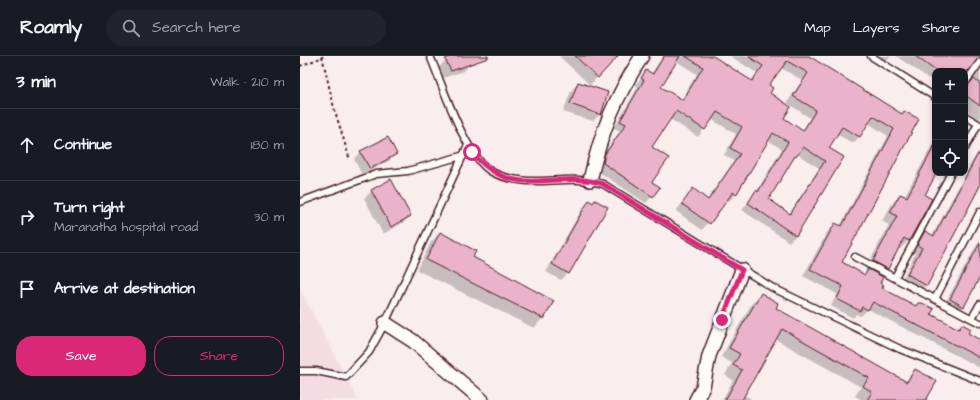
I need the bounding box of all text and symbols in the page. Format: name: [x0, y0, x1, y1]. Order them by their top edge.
search box: [106, 10, 386, 46]
text: Roamly: [20, 14, 82, 41]
icon: search: [120, 17, 142, 39]
text: Search here: [152, 17, 241, 38]
text: Map: [804, 18, 831, 38]
text: Layers: [853, 18, 900, 38]
text: Share: [922, 18, 960, 38]
map controls: [932, 68, 968, 176]
button: +: [932, 68, 968, 104]
text: 3 min: [16, 70, 56, 94]
text: Walk · 210 m: [210, 73, 284, 91]
button: −: [932, 104, 968, 140]
icon: ahead: [16, 134, 38, 156]
text: Continue: [54, 134, 112, 155]
text: 180 m: [250, 136, 284, 154]
button: locate: [932, 140, 968, 176]
route start: [463, 143, 481, 161]
text: Turn right: [54, 197, 125, 218]
icon: right: [16, 206, 38, 228]
text: 30 m: [254, 208, 284, 226]
text: Maranatha hospital road: [54, 218, 198, 236]
icon: arrive: [16, 278, 38, 300]
text: Arrive at destination: [54, 278, 195, 299]
route end: [713, 311, 731, 329]
button: Save: [16, 336, 146, 376]
button: Share: [154, 336, 284, 376]

